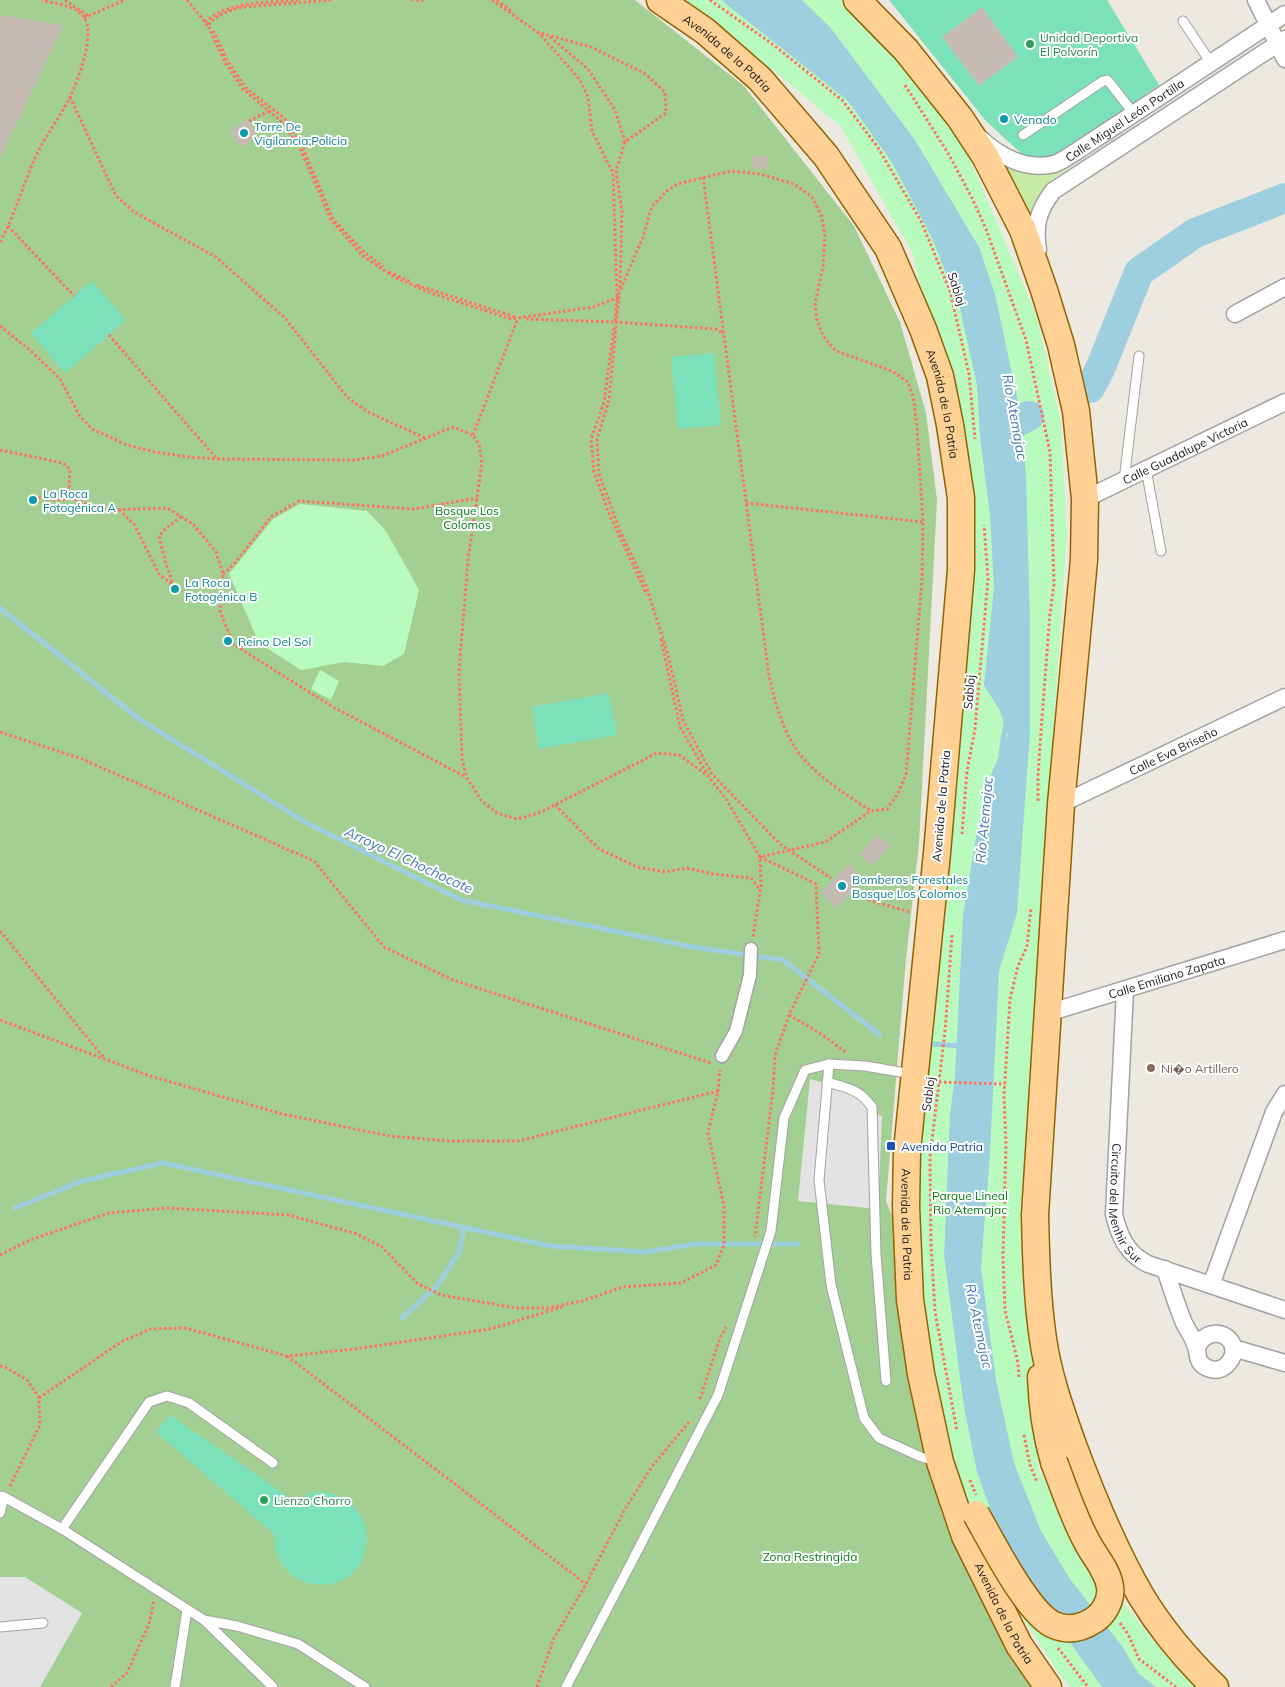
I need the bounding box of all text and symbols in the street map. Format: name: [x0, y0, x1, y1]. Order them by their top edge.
street label: Avenida de la Patria: [680, 11, 775, 95]
place label: Unidad Deportiva El Polvorín: [1040, 30, 1138, 59]
marker: Unidad Deportiva El Polvorín: [1024, 38, 1036, 50]
street label: Calle Miguel León Portilla: [1062, 75, 1187, 164]
place label: Venado: [1014, 112, 1057, 127]
marker: Venado: [998, 113, 1010, 125]
place label: Torre De Vigilancia;Policia: [254, 119, 347, 148]
marker: Torre De Vigilancia;Policia: [238, 127, 250, 139]
street label: Sabloj: [945, 270, 969, 308]
street label: Avenida de la Patria: [923, 347, 962, 460]
water label: Río Atemajac: [999, 373, 1031, 461]
street label: Calle Guadalupe Victoria: [1120, 414, 1250, 487]
place label: La Roca Fotogénica A: [43, 486, 116, 515]
marker: La Roca Fotogénica A: [27, 494, 39, 506]
park label: Bosque Los Colomos: [435, 503, 499, 532]
place label: La Roca Fotogénica B: [185, 575, 257, 604]
marker: La Roca Fotogénica B: [169, 583, 181, 595]
place label: Reino Del Sol: [238, 634, 311, 649]
marker: Reino Del Sol: [222, 635, 234, 647]
street label: Sabloj: [960, 674, 978, 710]
street label: Calle Eva Briseño: [1126, 723, 1220, 778]
street label: Avenida de la Patria: [929, 749, 953, 863]
water label: Río Atemajac: [971, 776, 997, 864]
water label: Arroyo El Chochocate: [341, 822, 476, 898]
place label: Bomberos Forestales Bosque Los Colomos: [852, 872, 968, 901]
marker: Bomberos Forestales Bosque Los Colomos: [836, 880, 848, 892]
street label: Calle Emiliano Zapata: [1106, 952, 1227, 1001]
place label: Ni�o Artillero: [1161, 1061, 1239, 1076]
marker: Ni�o Artillero: [1145, 1062, 1157, 1074]
street label: Sabloj: [918, 1076, 938, 1112]
place label: Avenida Patria: [901, 1139, 983, 1154]
marker: Avenida Patria: [885, 1140, 897, 1152]
street label: Circuito del Menhir Sur: [1106, 1143, 1145, 1266]
street label: Avenida de la Patria: [898, 1168, 917, 1281]
park label: Parque Lineal Rio Atemajac: [932, 1188, 1008, 1217]
water label: Río Atemajac: [961, 1282, 997, 1370]
place label: Lienzo Charro: [274, 1493, 351, 1508]
marker: Lienzo Charro: [258, 1494, 270, 1506]
park label: Zona Restringida: [763, 1549, 857, 1564]
street label: Avenida de la Patria: [972, 1560, 1037, 1666]

